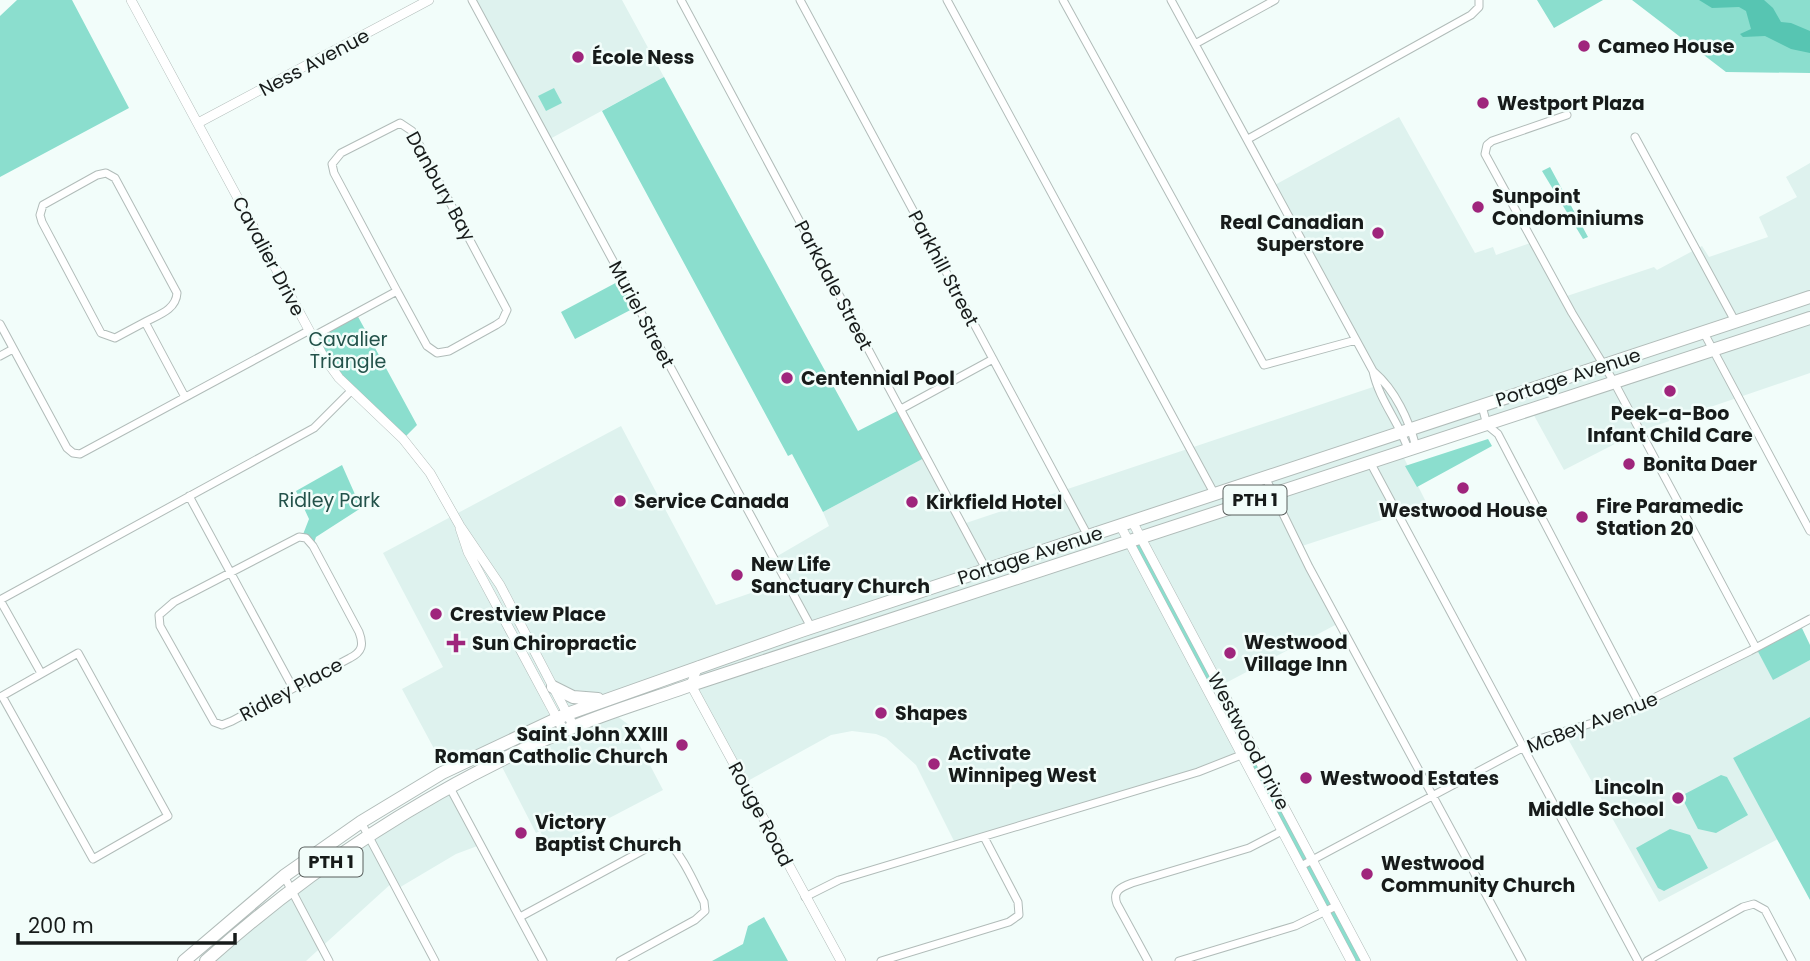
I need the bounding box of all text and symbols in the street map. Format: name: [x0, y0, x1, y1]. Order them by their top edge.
street label: Ness Avenue: [254, 22, 374, 103]
place label: Cameo House: [1598, 33, 1735, 60]
marker: Cameo House: [1576, 38, 1592, 54]
place label: École Ness: [592, 44, 694, 71]
marker: École Ness: [570, 49, 586, 65]
place label: Westport Plaza: [1497, 90, 1645, 117]
marker: Westport Plaza: [1475, 95, 1491, 111]
street label: Danbury Bay: [399, 127, 482, 246]
place label: Sunpoint Condominiums: [1492, 183, 1644, 232]
street label: Cavalier Drive: [226, 192, 311, 321]
marker: Sunpoint Condominiums: [1470, 199, 1486, 215]
street label: Parkhill Street: [902, 206, 985, 331]
place label: Real Canadian Superstore: [1220, 209, 1364, 258]
street label: Parkdale Street: [788, 216, 879, 355]
marker: Real Canadian Superstore: [1370, 225, 1386, 241]
street label: Muriel Street: [602, 256, 681, 372]
park label: Cavalier Triangle: [308, 326, 388, 375]
street label: Portage Avenue: [1492, 341, 1644, 414]
place label: Centennial Pool: [801, 365, 955, 392]
marker: Centennial Pool: [779, 370, 795, 386]
marker: Peek-a-Boo Infant Child Care: [1662, 383, 1678, 399]
place label: Peek-a-Boo Infant Child Care: [1587, 400, 1753, 449]
place label: Bonita Daer: [1643, 451, 1757, 478]
marker: Bonita Daer: [1621, 456, 1637, 472]
marker: Westwood House: [1455, 480, 1471, 496]
road number: PTH 1: [1224, 486, 1286, 514]
park label: Ridley Park: [278, 487, 380, 514]
place label: Service Canada: [634, 488, 789, 515]
place label: Kirkfield Hotel: [926, 489, 1062, 516]
marker: Service Canada: [612, 493, 628, 509]
place label: Fire Paramedic Station 20: [1596, 493, 1743, 542]
marker: Kirkfield Hotel: [904, 494, 920, 510]
place label: Westwood House: [1379, 497, 1548, 524]
marker: Fire Paramedic Station 20: [1574, 509, 1590, 525]
street label: Portage Avenue: [954, 519, 1106, 592]
place label: New Life Sanctuary Church: [751, 551, 930, 600]
marker: New Life Sanctuary Church: [729, 567, 745, 583]
place label: Crestview Place: [450, 601, 606, 628]
marker: Crestview Place: [428, 606, 444, 622]
place label: Westwood Village Inn: [1244, 629, 1348, 678]
place label: Sun Chiropractic: [472, 630, 637, 657]
marker: Sun Chiropractic: [446, 633, 466, 653]
marker: Westwood Village Inn: [1222, 645, 1238, 661]
street label: Ridley Place: [235, 651, 348, 728]
street label: Westwood Drive: [1201, 668, 1296, 815]
street label: McBey Avenue: [1523, 685, 1662, 760]
place label: Shapes: [895, 700, 968, 727]
marker: Shapes: [873, 705, 889, 721]
place label: Saint John XXIII Roman Catholic Church: [434, 721, 668, 770]
marker: Saint John XXIII Roman Catholic Church: [674, 737, 690, 753]
place label: Activate Winnipeg West: [948, 740, 1097, 789]
marker: Activate Winnipeg West: [926, 756, 942, 772]
street label: Rouge Road: [722, 757, 799, 871]
place label: Westwood Estates: [1320, 765, 1499, 792]
marker: Westwood Estates: [1298, 770, 1314, 786]
place label: Lincoln Middle School: [1528, 774, 1664, 823]
marker: Lincoln Middle School: [1670, 790, 1686, 806]
place label: Victory Baptist Church: [535, 809, 682, 858]
marker: Victory Baptist Church: [513, 825, 529, 841]
road number: PTH 1: [300, 848, 362, 876]
place label: Westwood Community Church: [1381, 850, 1575, 899]
marker: Westwood Community Church: [1359, 866, 1375, 882]
scale bar: [18, 902, 234, 946]
text: 200 m: [28, 911, 94, 940]

